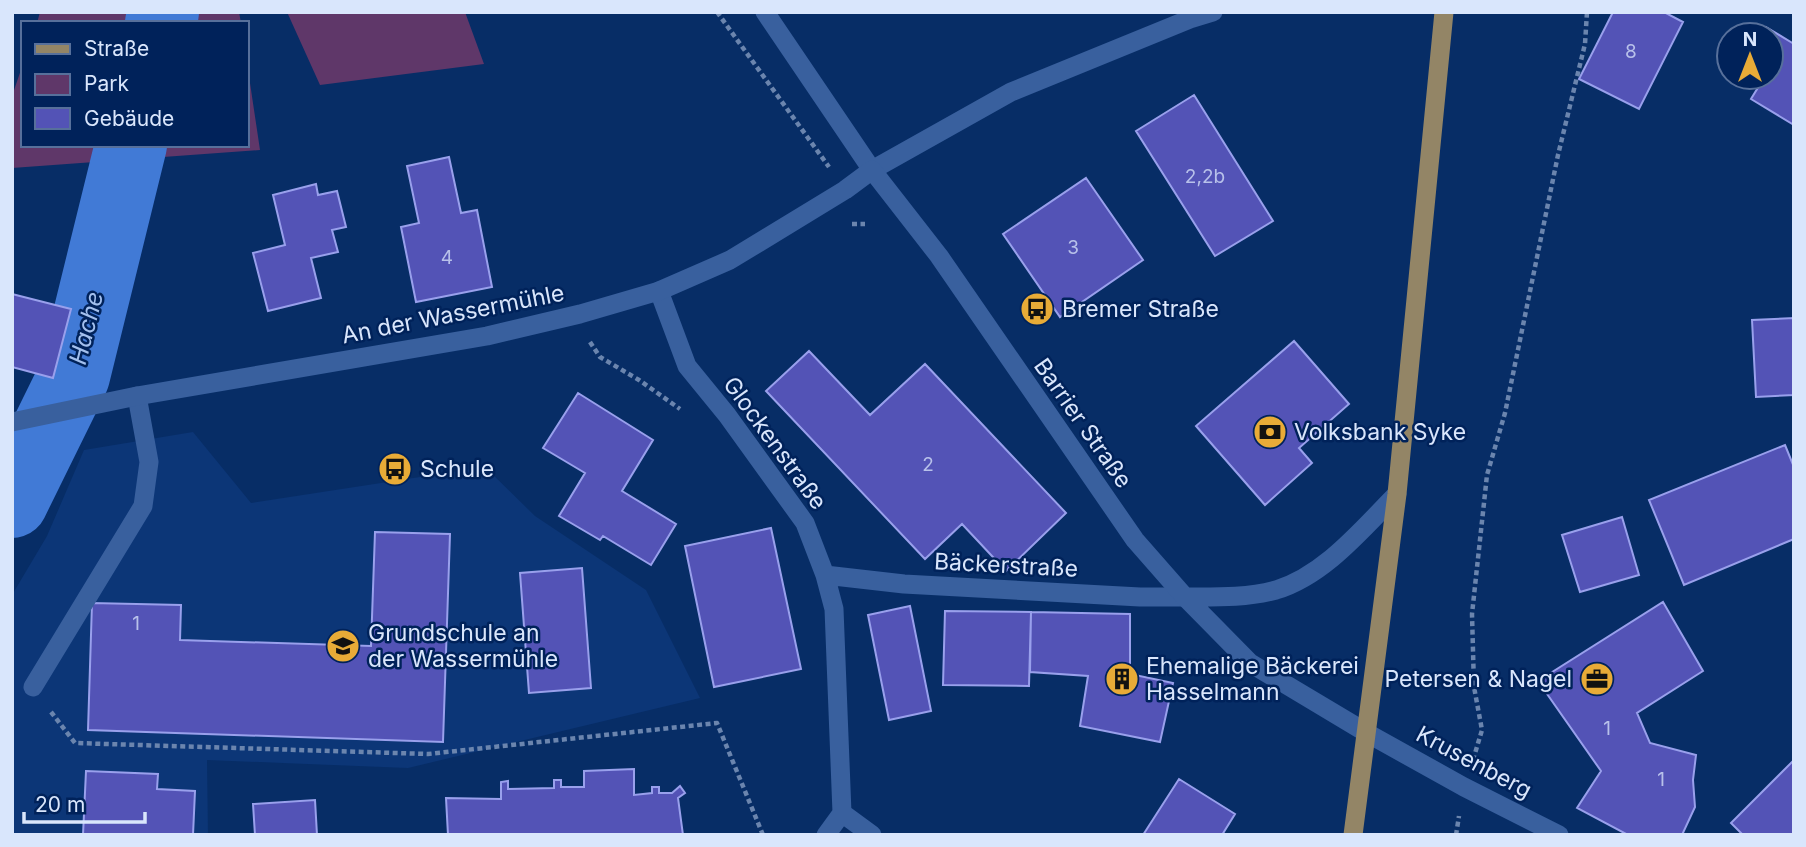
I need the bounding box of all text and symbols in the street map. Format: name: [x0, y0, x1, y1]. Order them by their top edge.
legend: [21, 21, 248, 147]
north arrow: [1715, 21, 1785, 91]
text: N: [1743, 28, 1757, 51]
text: Straße: [84, 36, 149, 61]
house number: 8: [1625, 40, 1637, 63]
text: Park: [84, 71, 129, 96]
text: Gebäude: [84, 106, 174, 131]
house number: 2,2b: [1185, 165, 1225, 188]
house number: 3: [1067, 236, 1079, 259]
house number: 4: [441, 246, 453, 269]
street label: An der Wassermühle: [339, 279, 567, 349]
water label: Hache: [63, 288, 109, 368]
bus stop icon: Bremer Straße: [1018, 290, 1056, 328]
place label: Bremer Straße: [1062, 295, 1219, 323]
street label: Barrier Straße: [1028, 353, 1138, 493]
street label: Glockenstraße: [717, 371, 833, 515]
bank icon: Volksbank Syke: [1251, 413, 1289, 451]
place label: Volksbank Syke: [1294, 418, 1466, 446]
bus stop icon: Schule: [376, 450, 414, 488]
house number: 2: [922, 453, 934, 476]
place label: Schule: [420, 455, 494, 483]
street label: Bäckerstraße: [933, 547, 1079, 583]
house number: 1: [132, 612, 140, 635]
place label: Grundschule an der Wassermühle: [368, 619, 558, 673]
school or university icon: Grundschule an der Wassermühle: [324, 627, 362, 665]
place label: Ehemalige Bäckerei Hasselmann: [1146, 652, 1359, 706]
building icon: Ehemalige Bäckerei Hasselmann: [1103, 660, 1141, 698]
office icon: Petersen & Nagel: [1578, 660, 1616, 698]
place label: Petersen & Nagel: [1384, 665, 1572, 693]
house number: 1: [1603, 717, 1611, 740]
street label: Krusenberg: [1411, 720, 1537, 804]
house number: 1: [1657, 768, 1665, 791]
scale bar: [24, 780, 145, 824]
text: 20 m: [35, 792, 85, 817]

